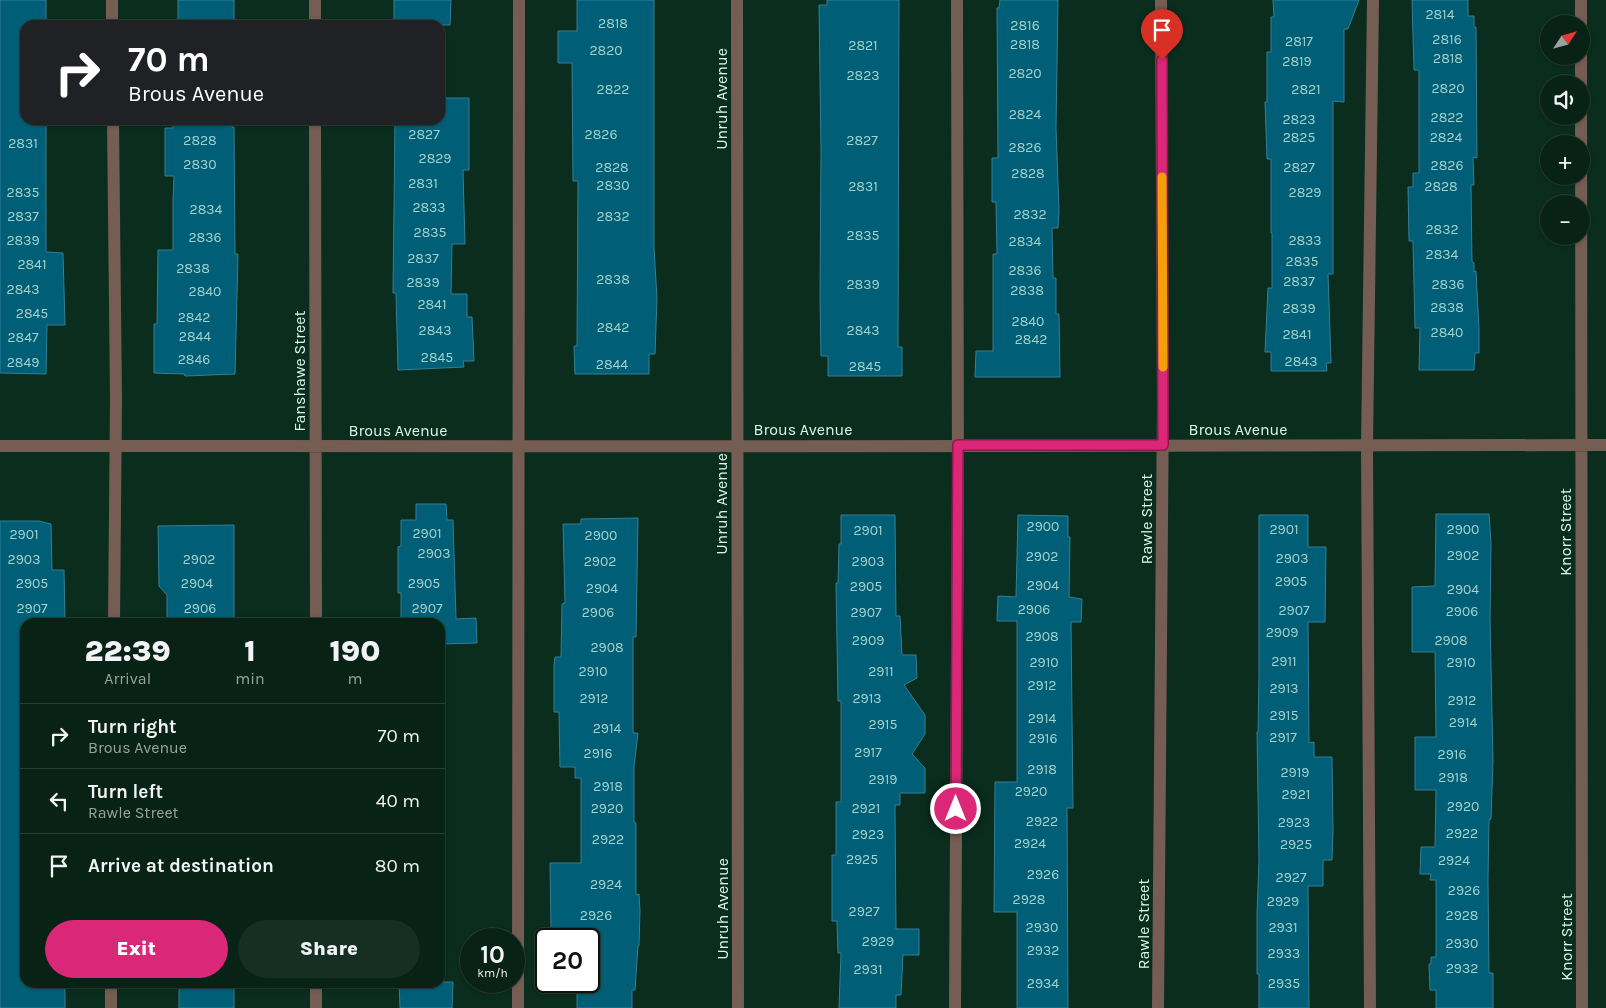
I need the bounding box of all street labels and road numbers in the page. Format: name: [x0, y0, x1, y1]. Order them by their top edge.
street label: Unruh Avenue: [712, 48, 731, 150]
street label: Fanshawe Street: [290, 311, 309, 431]
street label: Brous Avenue: [753, 420, 853, 439]
street label: Brous Avenue: [1188, 420, 1288, 439]
street label: Brous Avenue: [348, 421, 448, 440]
street label: Unruh Avenue: [712, 453, 731, 555]
street label: Rawle Street: [1137, 474, 1156, 564]
street label: Knorr Street: [1556, 488, 1575, 576]
street label: Unruh Avenue: [713, 858, 732, 960]
street label: Rawle Street: [1134, 879, 1153, 969]
street label: Knorr Street: [1557, 893, 1576, 981]

